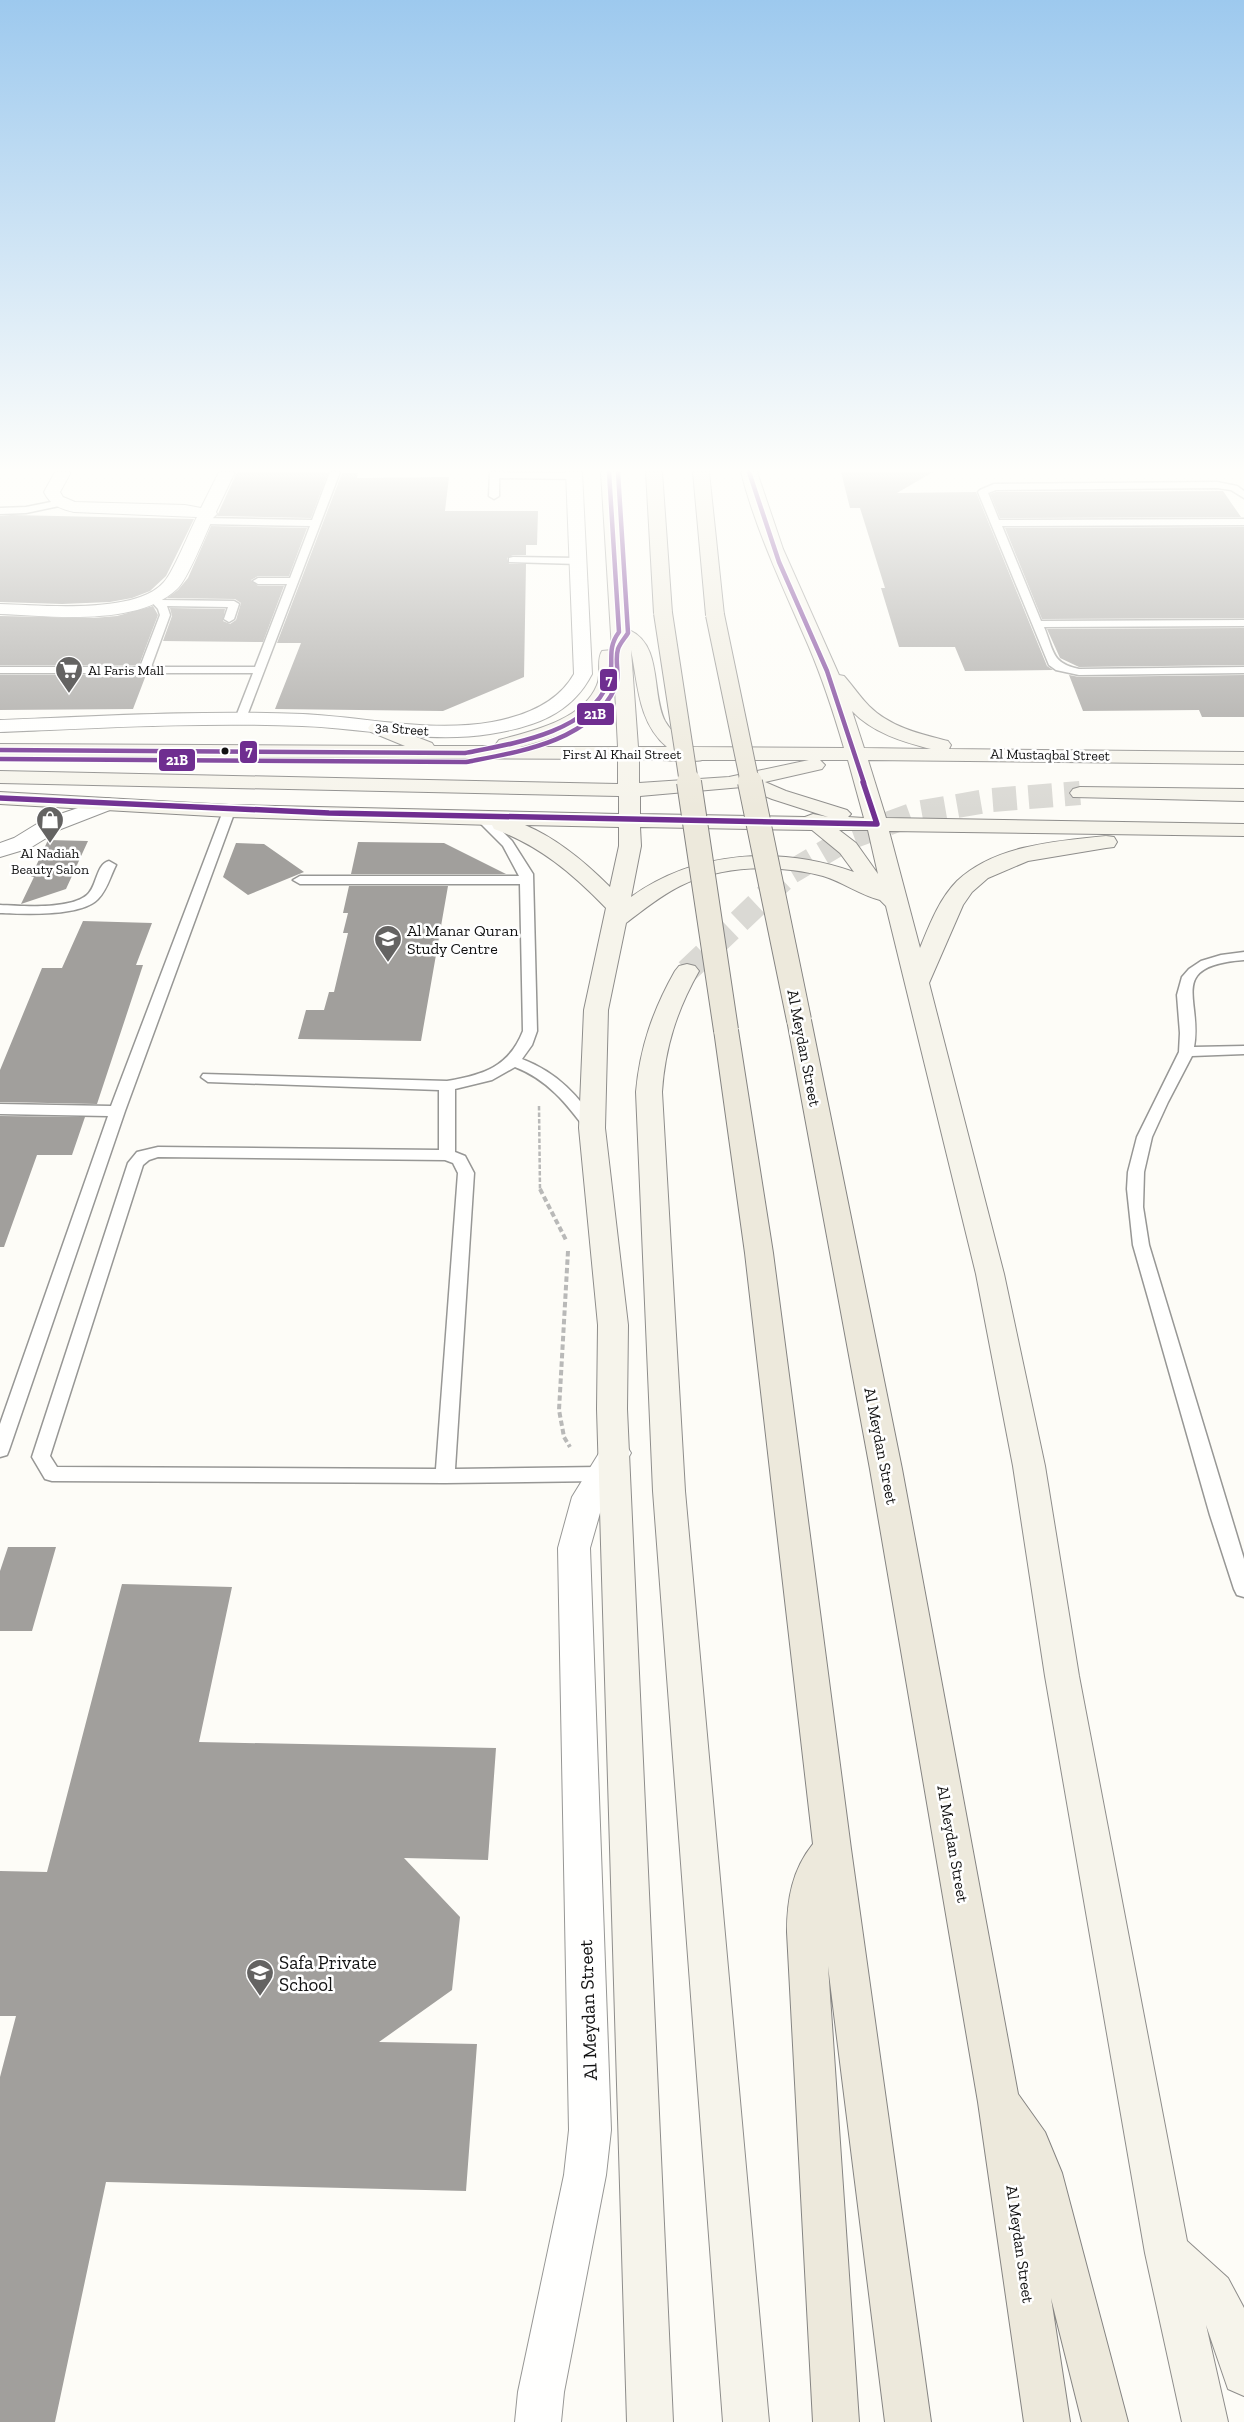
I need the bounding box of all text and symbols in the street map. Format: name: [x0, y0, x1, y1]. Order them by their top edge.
supermarket icon: Al Faris Mall: [54, 655, 84, 694]
place label: Al Faris Mall: [88, 662, 164, 679]
line badge: 7: [599, 668, 618, 692]
text: 7: [606, 672, 613, 689]
line badge: 21B: [576, 702, 615, 726]
text: 21B: [584, 706, 606, 723]
street label: 3a Street: [375, 718, 430, 740]
line badge: 7: [239, 740, 258, 764]
text: 7: [246, 743, 253, 760]
street label: Al Mustaqbal Street: [990, 745, 1111, 765]
unlabelled marker: [220, 746, 230, 756]
street label: First Al Khail Street: [563, 746, 682, 763]
line badge: 21B: [158, 748, 196, 772]
text: 21B: [166, 752, 188, 769]
shop icon: Al Nadiah Beauty Salon: [35, 805, 65, 844]
place label: Al Nadiah Beauty Salon: [11, 845, 89, 878]
place label: Al Manar Quran Study Centre: [407, 921, 519, 958]
school or university icon: Al Manar Quran Study Centre: [373, 924, 403, 963]
street label: Al Meydan Street: [783, 988, 825, 1108]
street label: Al Meydan Street: [860, 1386, 902, 1506]
street label: Al Meydan Street: [933, 1784, 973, 1904]
street label: Al Meydan Street: [574, 1939, 602, 2081]
place label: Safa Private School: [279, 1951, 377, 1996]
school or university icon: Safa Private School: [245, 1958, 275, 1997]
street label: Al Meydan Street: [1002, 2184, 1038, 2304]

